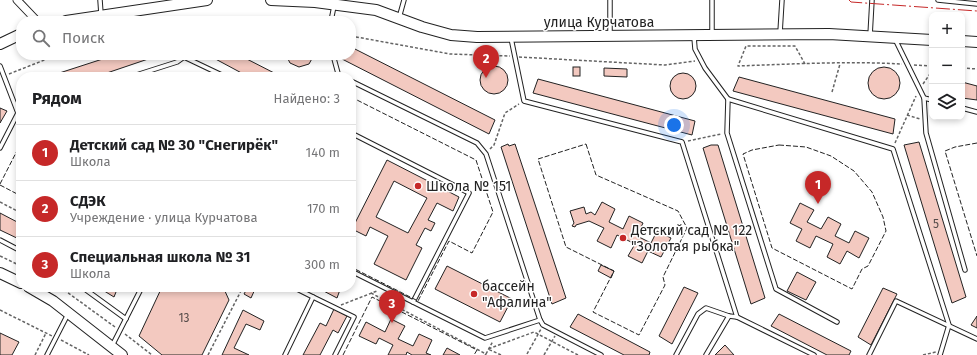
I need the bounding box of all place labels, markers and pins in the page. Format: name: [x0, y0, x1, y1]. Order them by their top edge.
pin: 2: [473, 45, 499, 78]
pin: 1: [805, 171, 831, 204]
place label: Школа № 151: [426, 178, 511, 195]
marker: Школа № 151: [413, 181, 423, 191]
place label: Детский сад № 122 "Золотая рыбка": [630, 222, 752, 255]
marker: Детский сад № 122 "Золотая рыбка": [618, 233, 628, 243]
place label: бассейн "Афалина": [482, 278, 552, 311]
marker: бассейн "Афалина": [469, 289, 479, 299]
pin: 3: [379, 290, 405, 323]

